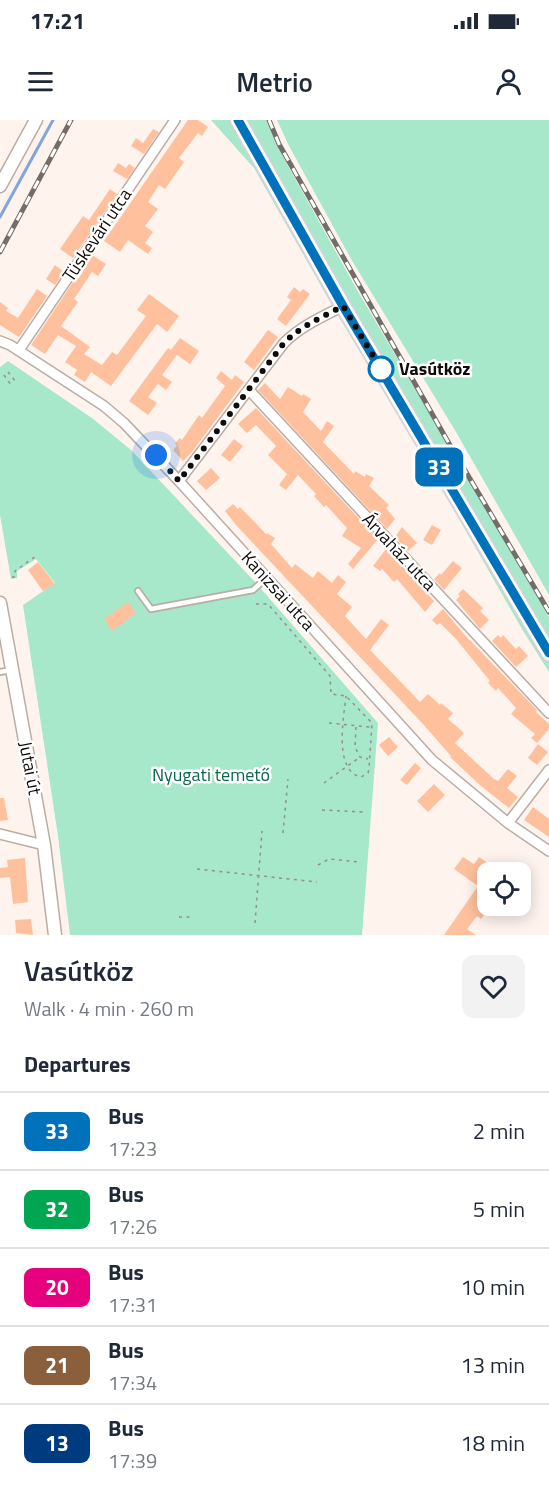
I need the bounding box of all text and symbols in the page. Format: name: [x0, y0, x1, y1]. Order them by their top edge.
text: 17:21: [30, 4, 85, 38]
text: Metrio: [236, 61, 313, 102]
icon: menu: [24, 65, 57, 98]
icon: person: [492, 65, 525, 98]
street label: Tüskevári utca: [55, 183, 138, 287]
place label: Vasútköz: [399, 355, 471, 382]
marker: Vasútköz: [368, 356, 394, 382]
your location: [141, 440, 171, 470]
line badge: 33: [412, 448, 466, 486]
text: 33: [427, 451, 451, 483]
street label: Árvaház utca: [356, 507, 443, 597]
street label: Kanizsai utca: [235, 545, 322, 637]
street label: Jutai út: [12, 739, 49, 798]
park label: Nyugati temető: [152, 761, 270, 788]
map controls: [477, 862, 531, 916]
button: locate: [477, 862, 531, 916]
text: Vasútköz: [24, 949, 134, 992]
button: heart: [462, 955, 525, 1018]
text: Walk · 4 min · 260 m: [24, 993, 194, 1024]
text: Departures: [24, 1047, 131, 1081]
text: Bus: [108, 1099, 144, 1133]
text: 2 min: [473, 1114, 525, 1148]
text: 33: [45, 1115, 69, 1147]
text: 17:23: [108, 1133, 157, 1164]
text: Bus: [108, 1177, 144, 1211]
text: 5 min: [473, 1192, 525, 1226]
text: 32: [45, 1193, 69, 1225]
text: 17:26: [108, 1211, 157, 1242]
text: Bus: [108, 1255, 144, 1289]
text: 10 min: [460, 1270, 525, 1304]
text: 20: [45, 1271, 69, 1303]
text: 17:31: [108, 1289, 157, 1320]
text: Bus: [108, 1333, 144, 1367]
text: 13 min: [460, 1348, 525, 1382]
text: 21: [45, 1349, 69, 1381]
text: 17:34: [108, 1367, 157, 1398]
text: Bus: [108, 1411, 144, 1445]
text: 18 min: [460, 1426, 525, 1460]
text: 13: [45, 1427, 69, 1459]
text: 17:39: [108, 1445, 157, 1476]

